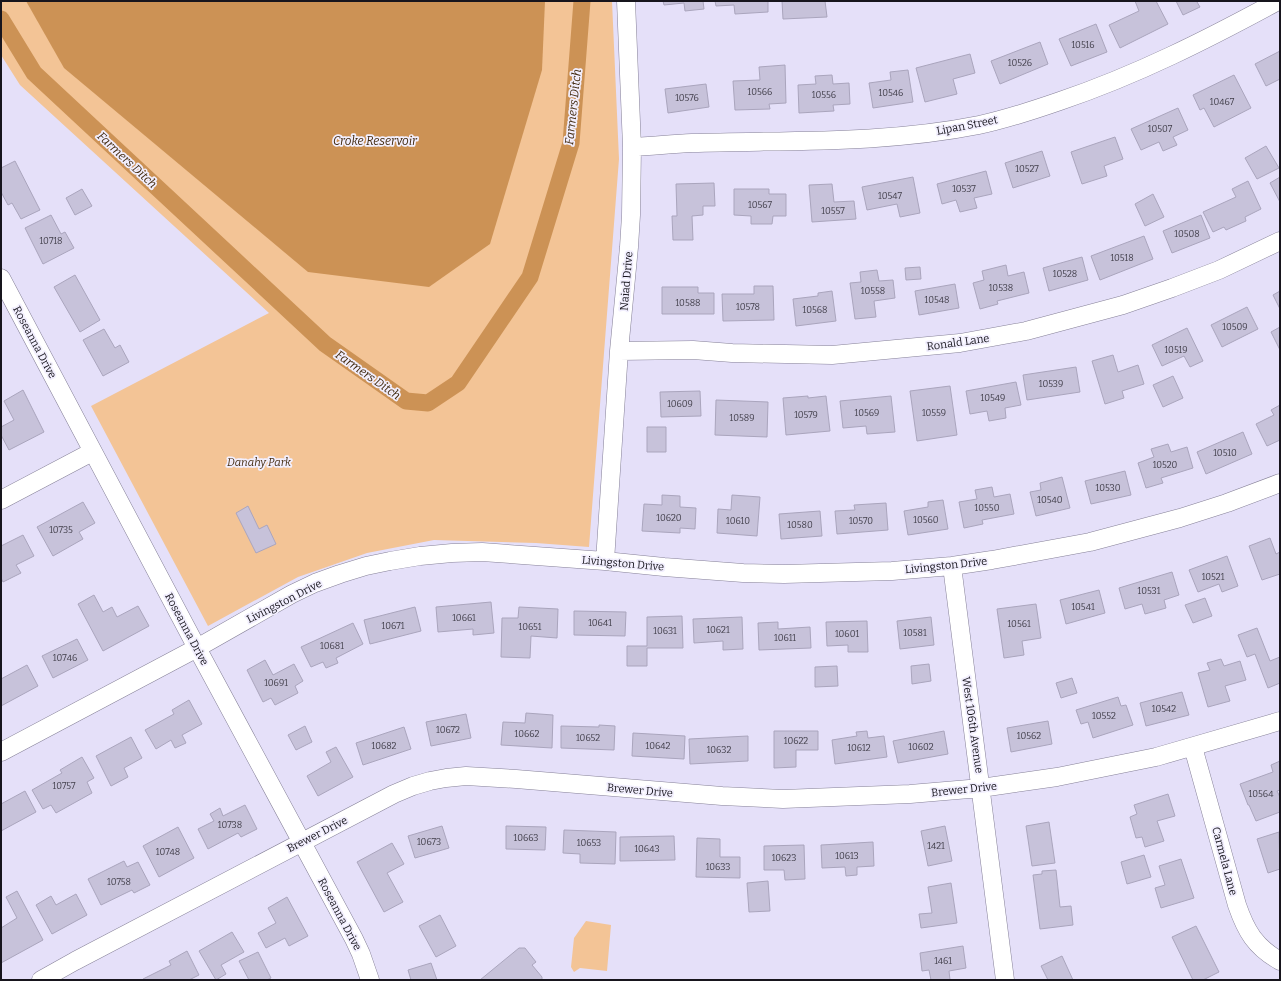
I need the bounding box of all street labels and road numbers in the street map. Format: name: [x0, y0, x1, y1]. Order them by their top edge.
street label: Lipan Street: [935, 113, 999, 138]
street label: Naiad Drive: [617, 251, 636, 311]
street label: Roseanna Drive: [10, 304, 59, 381]
street label: Ronald Lane: [926, 332, 990, 353]
street label: Livingston Drive: [581, 553, 665, 574]
street label: Livingston Drive: [904, 555, 988, 576]
street label: Livingston Drive: [244, 577, 324, 626]
street label: Roseanna Drive: [162, 591, 211, 668]
street label: West 106th Avenue: [959, 676, 986, 774]
street label: Brewer Drive: [931, 780, 998, 799]
street label: Brewer Drive: [606, 781, 673, 800]
street label: Brewer Drive: [285, 814, 350, 855]
street label: Carmela Lane: [1209, 825, 1240, 897]
street label: Roseanna Drive: [315, 876, 364, 953]

